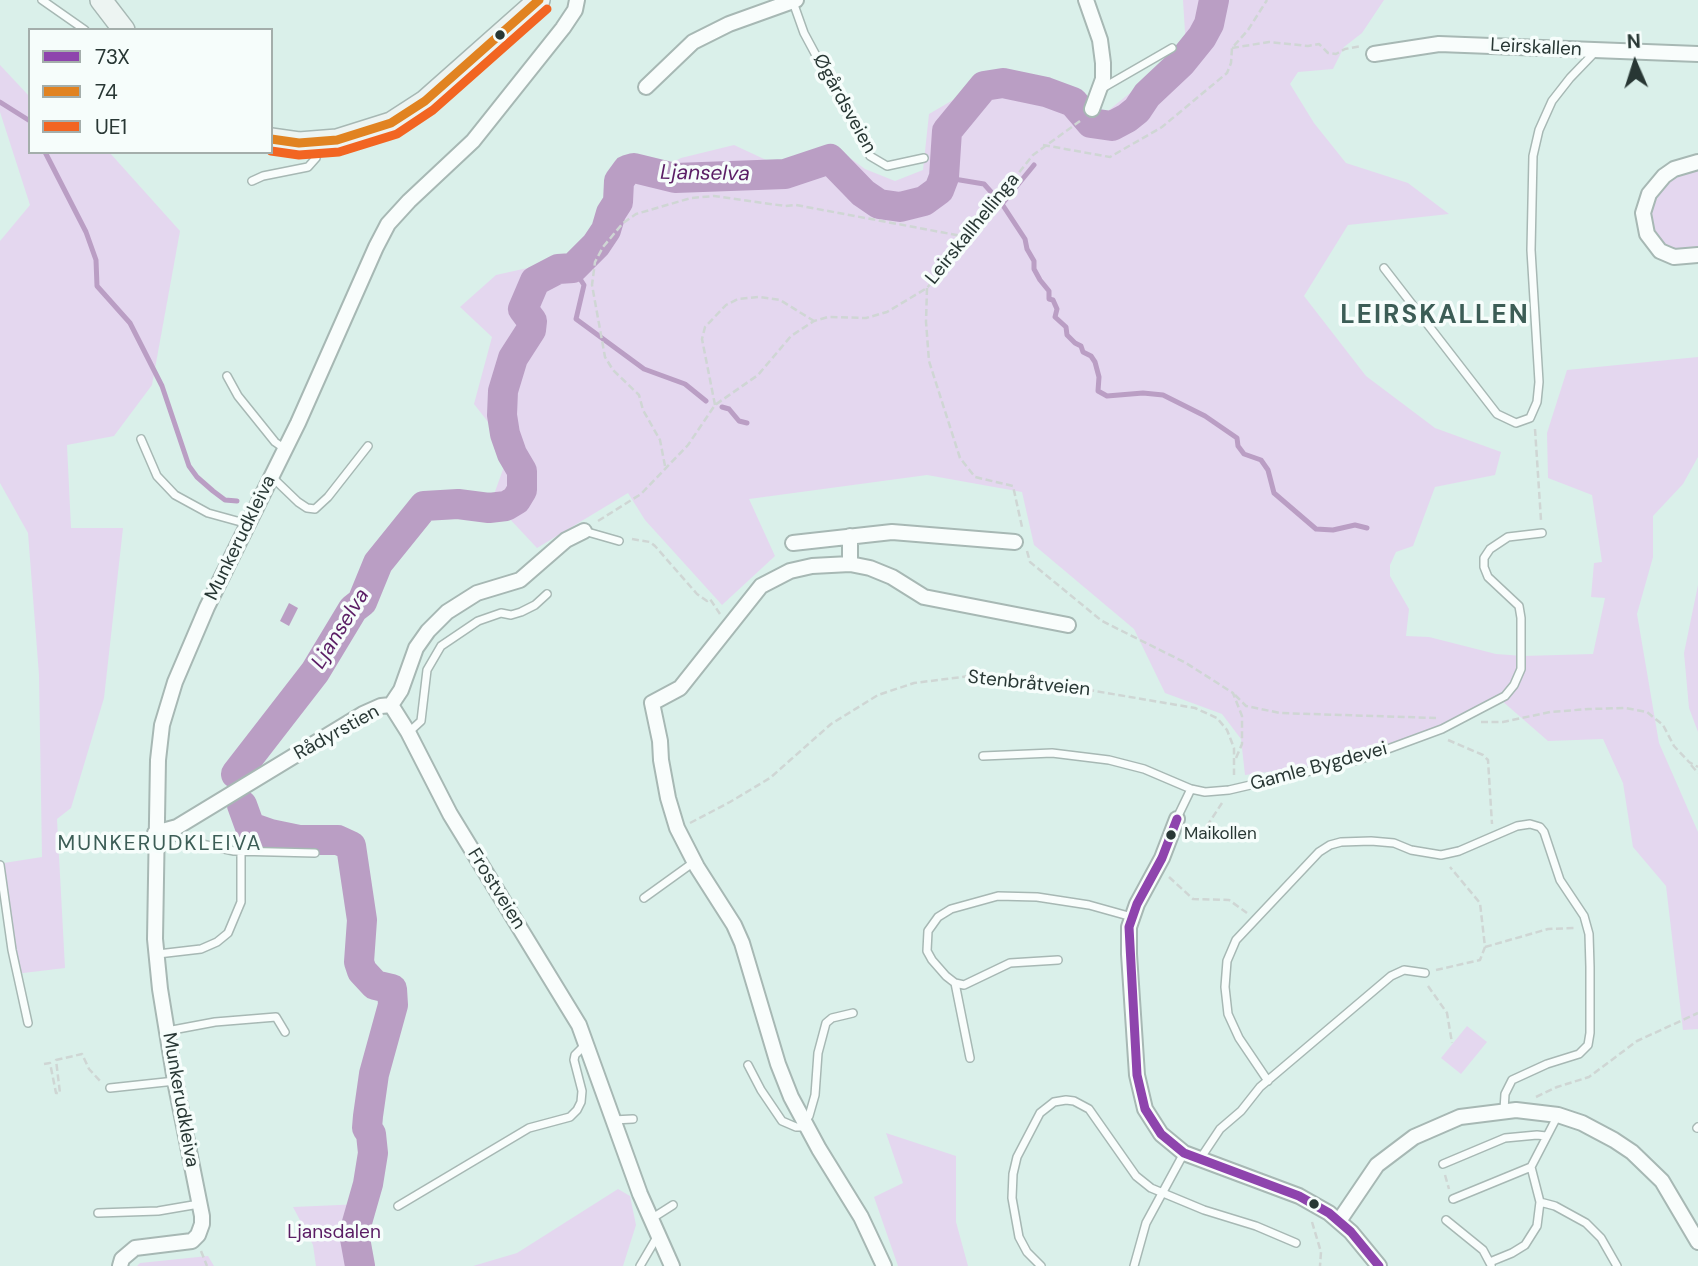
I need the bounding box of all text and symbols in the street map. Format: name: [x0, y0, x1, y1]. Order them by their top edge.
legend: [28, 28, 273, 154]
unlabelled marker: [493, 28, 507, 42]
north arrow: [1600, 28, 1670, 98]
text: N: [1626, 29, 1641, 54]
street label: Leirskallen: [1490, 34, 1582, 62]
text: 73X: [95, 43, 130, 71]
street label: Øgårdsveien: [807, 50, 881, 158]
text: 74: [95, 78, 118, 106]
text: UE1: [95, 113, 127, 141]
water label: Ljanselva: [660, 161, 750, 187]
street label: Leirskallhellinga: [921, 169, 1025, 289]
district label: LEIRSKALLEN: [1342, 300, 1528, 332]
street label: Munkerudkleiva: [201, 472, 281, 604]
water label: Ljanselva: [307, 584, 375, 674]
street label: Stenbråtveien: [967, 666, 1091, 702]
street label: Rådyrstien: [291, 700, 383, 766]
street label: Gamle Bygdevei: [1248, 738, 1390, 796]
place label: Maikollen: [1184, 825, 1257, 845]
marker: Maikollen: [1164, 828, 1178, 842]
district label: MUNKERUDKLEIVA: [59, 831, 261, 857]
street label: Frostveien: [462, 844, 530, 934]
street label: Munkerudkleiva: [157, 1031, 203, 1169]
unlabelled marker: [1307, 1197, 1321, 1211]
park label: Ljansdalen: [287, 1222, 381, 1244]

